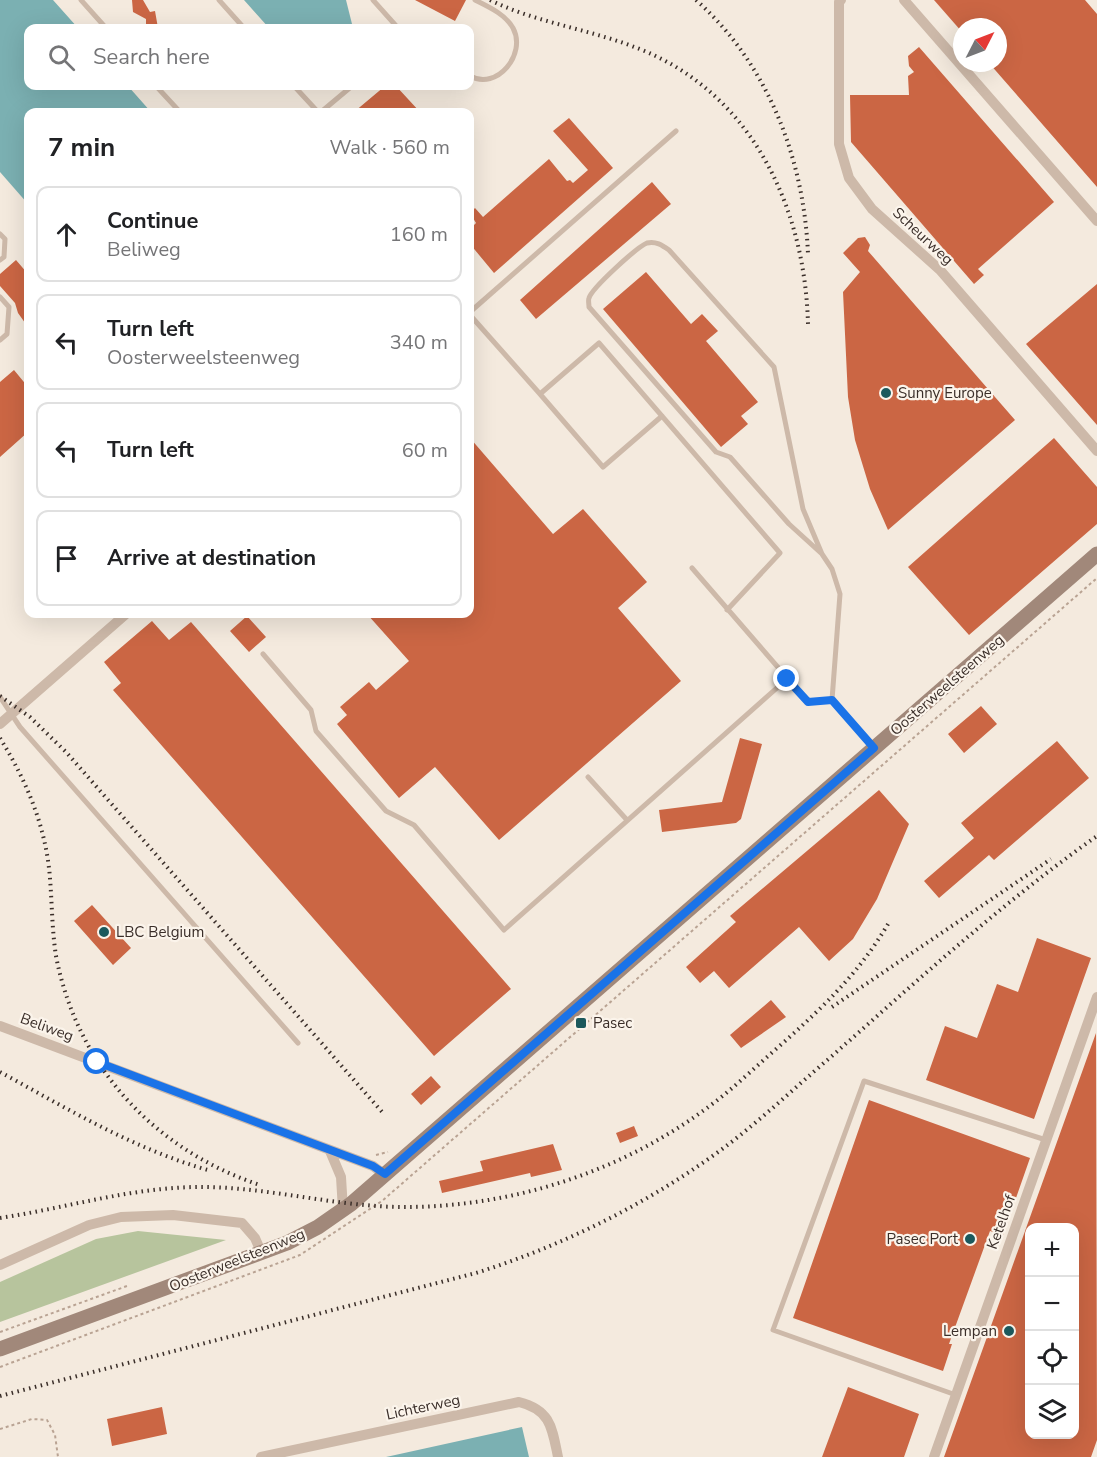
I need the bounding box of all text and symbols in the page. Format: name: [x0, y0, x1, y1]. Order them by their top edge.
north arrow: [953, 18, 1007, 72]
search box: [24, 24, 474, 90]
icon: search: [45, 41, 78, 74]
text: Search here: [93, 42, 210, 72]
text: 7 min: [48, 130, 115, 165]
text: Walk · 560 m: [330, 134, 450, 161]
street label: Scheurweg: [888, 203, 958, 269]
text: Continue: [107, 206, 198, 236]
icon: ahead: [50, 218, 83, 251]
text: 160 m: [390, 221, 448, 248]
text: Beliweg: [107, 236, 181, 263]
text: Turn left: [107, 314, 194, 344]
icon: left: [50, 326, 83, 359]
text: 340 m: [390, 329, 448, 356]
text: Oosterweelsteenweg: [107, 344, 300, 371]
place label: Sunny Europe: [898, 383, 992, 403]
marker: Sunny Europe: [879, 386, 893, 400]
icon: left: [50, 434, 83, 467]
text: Turn left: [107, 435, 194, 465]
text: 60 m: [402, 437, 448, 464]
icon: arrive: [50, 542, 83, 575]
text: Arrive at destination: [107, 543, 316, 573]
street label: Oosterweelsteenweg: [886, 630, 1008, 740]
route end: [773, 665, 799, 691]
place label: LBC Belgium: [116, 922, 204, 942]
marker: LBC Belgium: [97, 925, 111, 939]
street label: Beliweg: [18, 1008, 76, 1046]
place label: Pasec: [593, 1013, 632, 1033]
marker: Pasec: [574, 1016, 588, 1030]
route start: [83, 1048, 109, 1074]
street label: Ketelhof: [982, 1191, 1020, 1252]
map controls: [1025, 1223, 1079, 1439]
button: +: [1025, 1223, 1079, 1277]
street label: Oosterweelsteenweg: [166, 1224, 308, 1296]
place label: Pasec Port: [886, 1229, 959, 1249]
marker: Pasec Port: [963, 1232, 977, 1246]
button: −: [1025, 1277, 1079, 1331]
place label: Lempan: [943, 1321, 997, 1341]
marker: Lempan: [1002, 1324, 1016, 1338]
button: locate: [1025, 1331, 1079, 1385]
button: layers: [1025, 1385, 1079, 1439]
street label: Lichterweg: [384, 1389, 462, 1425]

